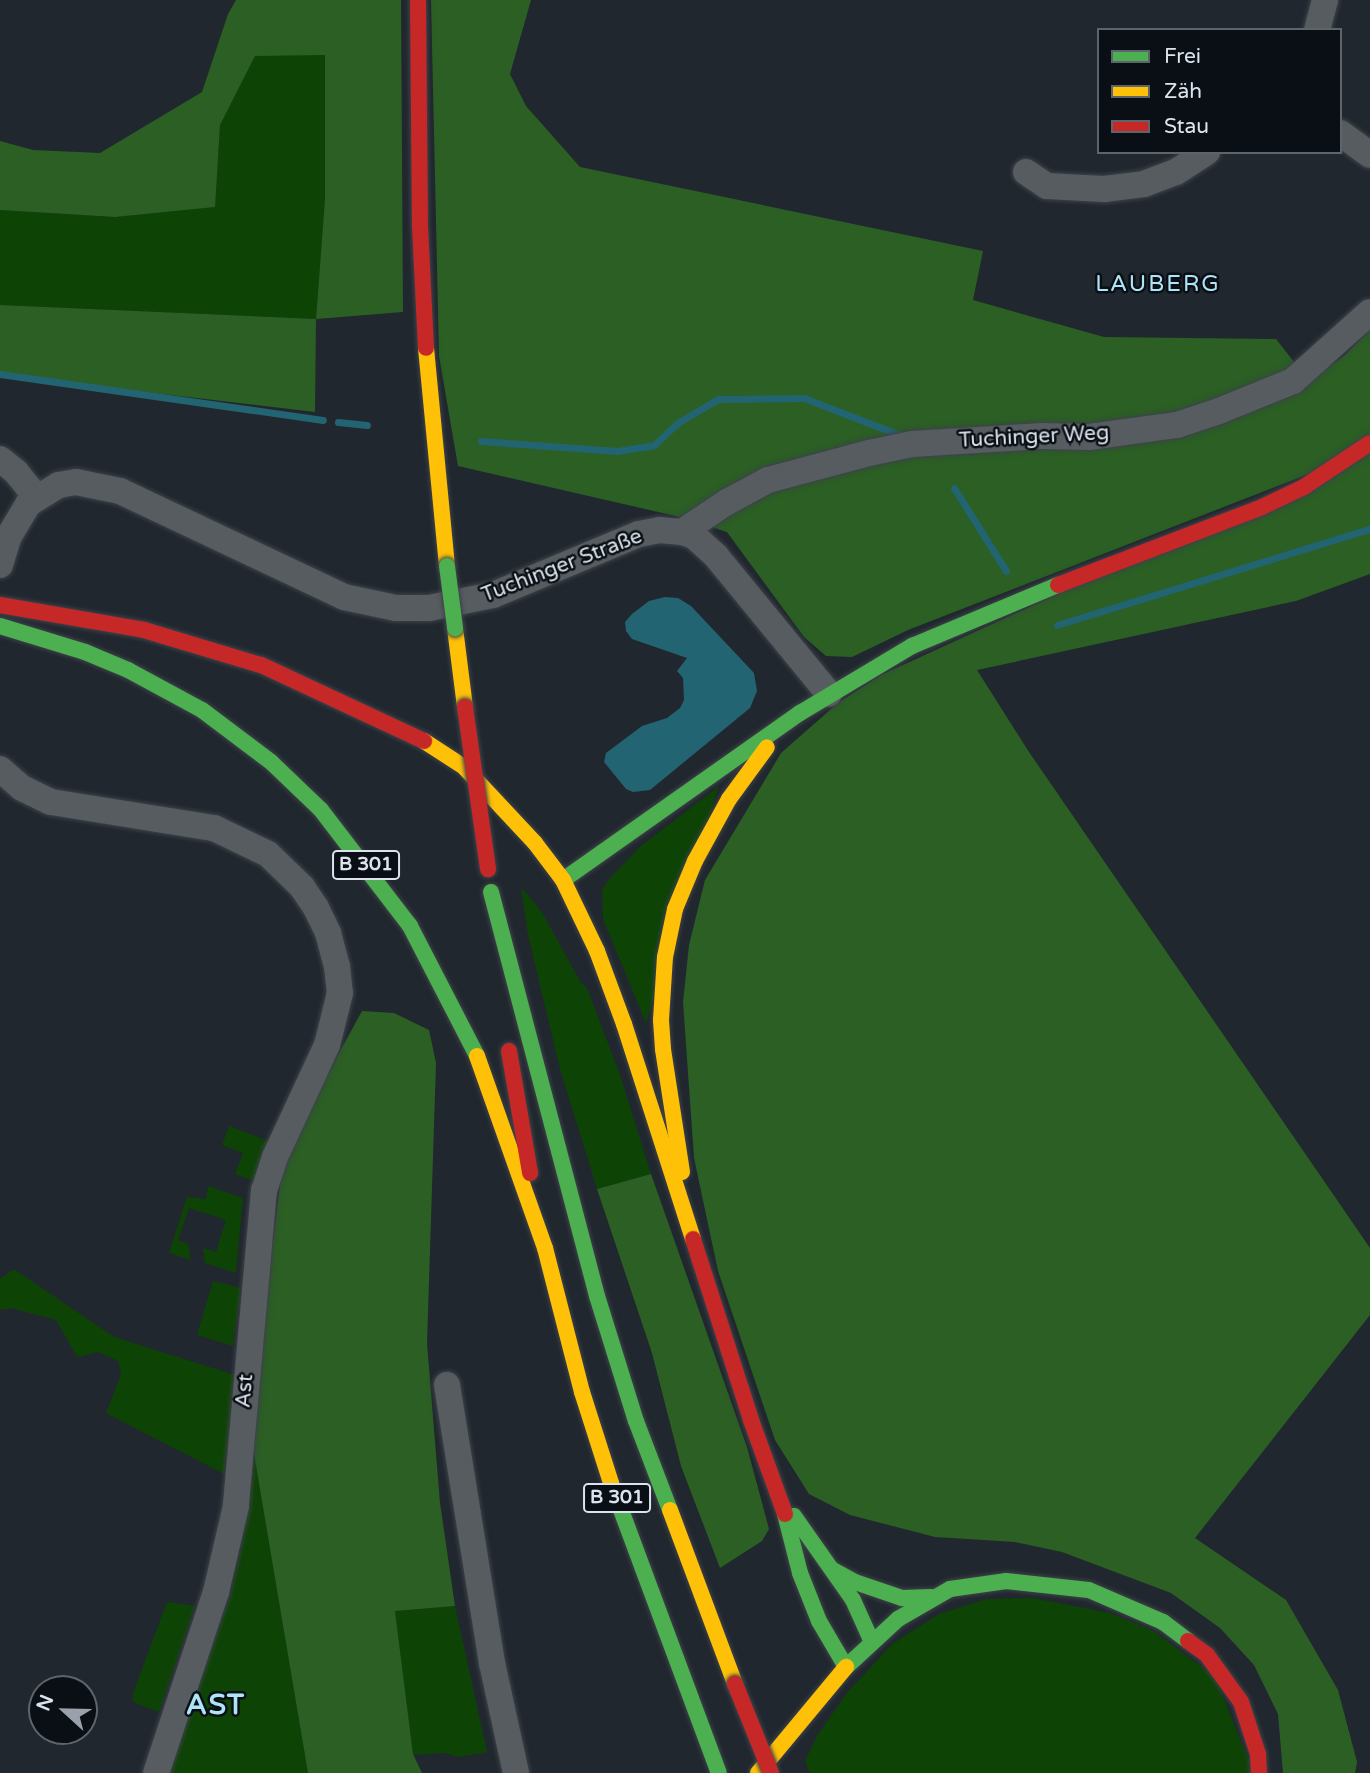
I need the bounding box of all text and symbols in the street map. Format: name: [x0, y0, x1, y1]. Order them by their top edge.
legend: [1097, 28, 1342, 154]
text: Frei: [1164, 44, 1201, 69]
text: Zäh: [1164, 79, 1202, 104]
text: Stau: [1164, 114, 1209, 139]
district label: LAUBERG: [1096, 270, 1220, 298]
street label: Tuchinger Weg: [958, 420, 1110, 454]
street label: Tuchinger Straße: [478, 524, 646, 608]
road number: B 301: [331, 850, 401, 880]
street label: Ast: [231, 1373, 259, 1409]
road number: B 301: [582, 1482, 652, 1514]
north arrow: [28, 1675, 98, 1745]
district label: AST: [186, 1688, 246, 1722]
text: N: [32, 1692, 58, 1714]

